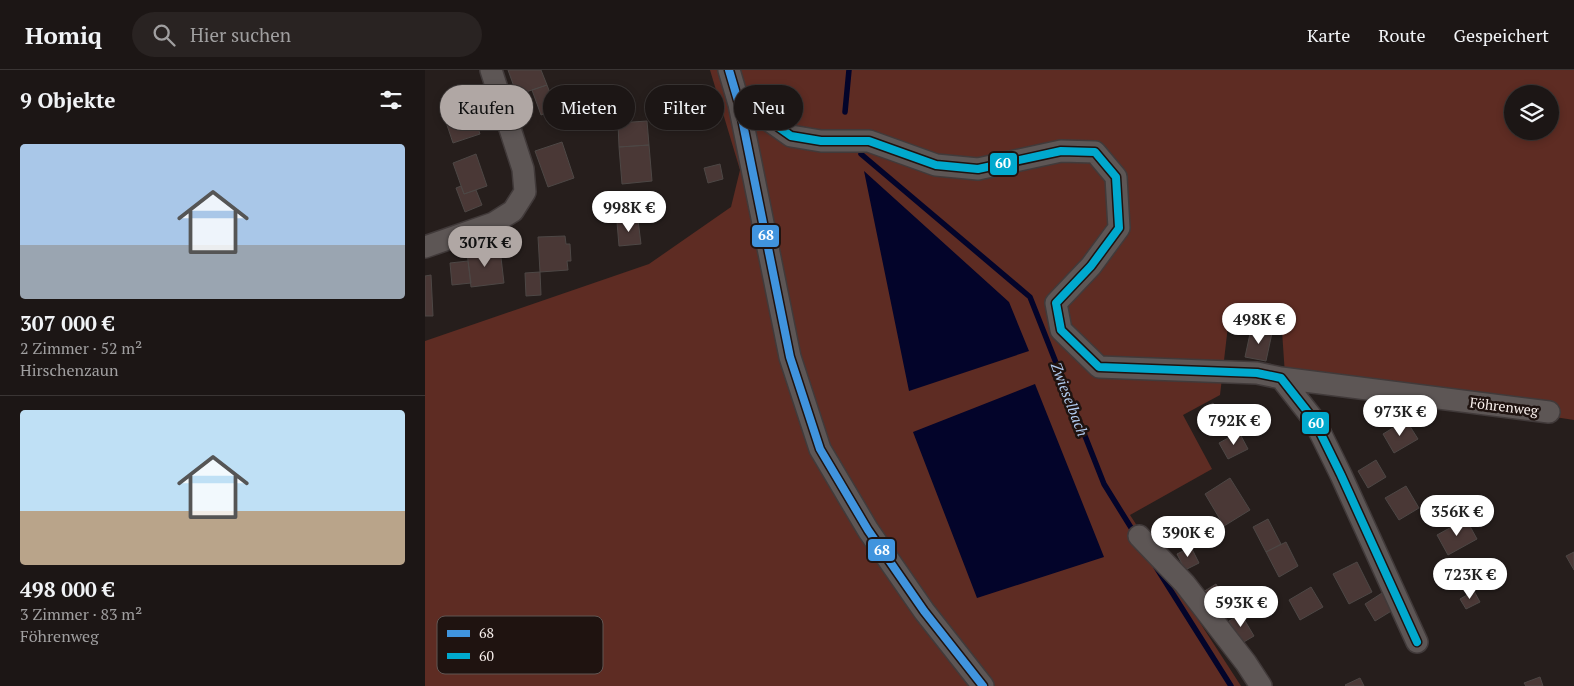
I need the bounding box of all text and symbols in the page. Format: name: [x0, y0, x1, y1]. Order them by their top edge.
search box: [132, 12, 482, 57]
text: Homiq: [25, 19, 102, 51]
icon: search: [150, 21, 178, 49]
text: Hier suchen: [190, 22, 291, 47]
text: Karte: [1307, 23, 1350, 47]
text: Route: [1378, 23, 1426, 47]
text: Gespeichert: [1454, 23, 1549, 47]
chip: Kaufen: [440, 85, 533, 130]
chip: Mieten: [543, 85, 635, 130]
chip: Filter: [645, 85, 724, 130]
chip: Neu: [734, 85, 803, 130]
map controls: [1504, 85, 1559, 140]
button: layers: [1504, 85, 1559, 140]
text: 9 Objekte: [20, 86, 116, 114]
icon: filters: [377, 86, 405, 114]
line badge: 60: [989, 152, 1018, 176]
text: 60: [995, 153, 1011, 172]
icon: home: [168, 177, 258, 267]
pin: 998K €: [588, 190, 670, 233]
text: 998K €: [603, 196, 655, 218]
line badge: 68: [751, 224, 780, 248]
text: 68: [758, 225, 774, 244]
pin: 307K €: [444, 226, 526, 268]
text: 307K €: [459, 231, 511, 253]
pin: 498K €: [1218, 302, 1300, 345]
text: 498K €: [1233, 308, 1285, 330]
text: 307 000 €: [20, 309, 114, 337]
text: 2 Zimmer · 52 m²: [20, 337, 142, 359]
text: Hirschenzaun: [20, 359, 119, 381]
water label: Zwieselbach: [1047, 359, 1093, 439]
street label: Föhrenweg: [1469, 392, 1540, 420]
pin: 973K €: [1359, 394, 1441, 437]
text: 973K €: [1374, 400, 1426, 422]
pin: 792K €: [1193, 404, 1275, 446]
text: 792K €: [1208, 409, 1260, 431]
line badge: 60: [1301, 411, 1330, 435]
text: 60: [1308, 413, 1324, 432]
icon: home: [168, 442, 258, 532]
pin: 356K €: [1416, 494, 1498, 537]
text: 356K €: [1431, 500, 1483, 522]
pin: 390K €: [1147, 516, 1229, 558]
text: 390K €: [1162, 521, 1214, 543]
line badge: 68: [867, 538, 896, 562]
text: 68: [874, 540, 890, 559]
pin: 723K €: [1429, 558, 1511, 600]
text: 723K €: [1444, 563, 1496, 585]
text: 498 000 €: [20, 575, 114, 603]
pin: 593K €: [1200, 586, 1282, 628]
text: 593K €: [1215, 591, 1267, 613]
text: 3 Zimmer · 83 m²: [20, 603, 142, 625]
legend: [437, 616, 603, 674]
text: 68: [479, 623, 494, 642]
text: Föhrenweg: [20, 625, 99, 647]
text: 60: [479, 646, 494, 665]

